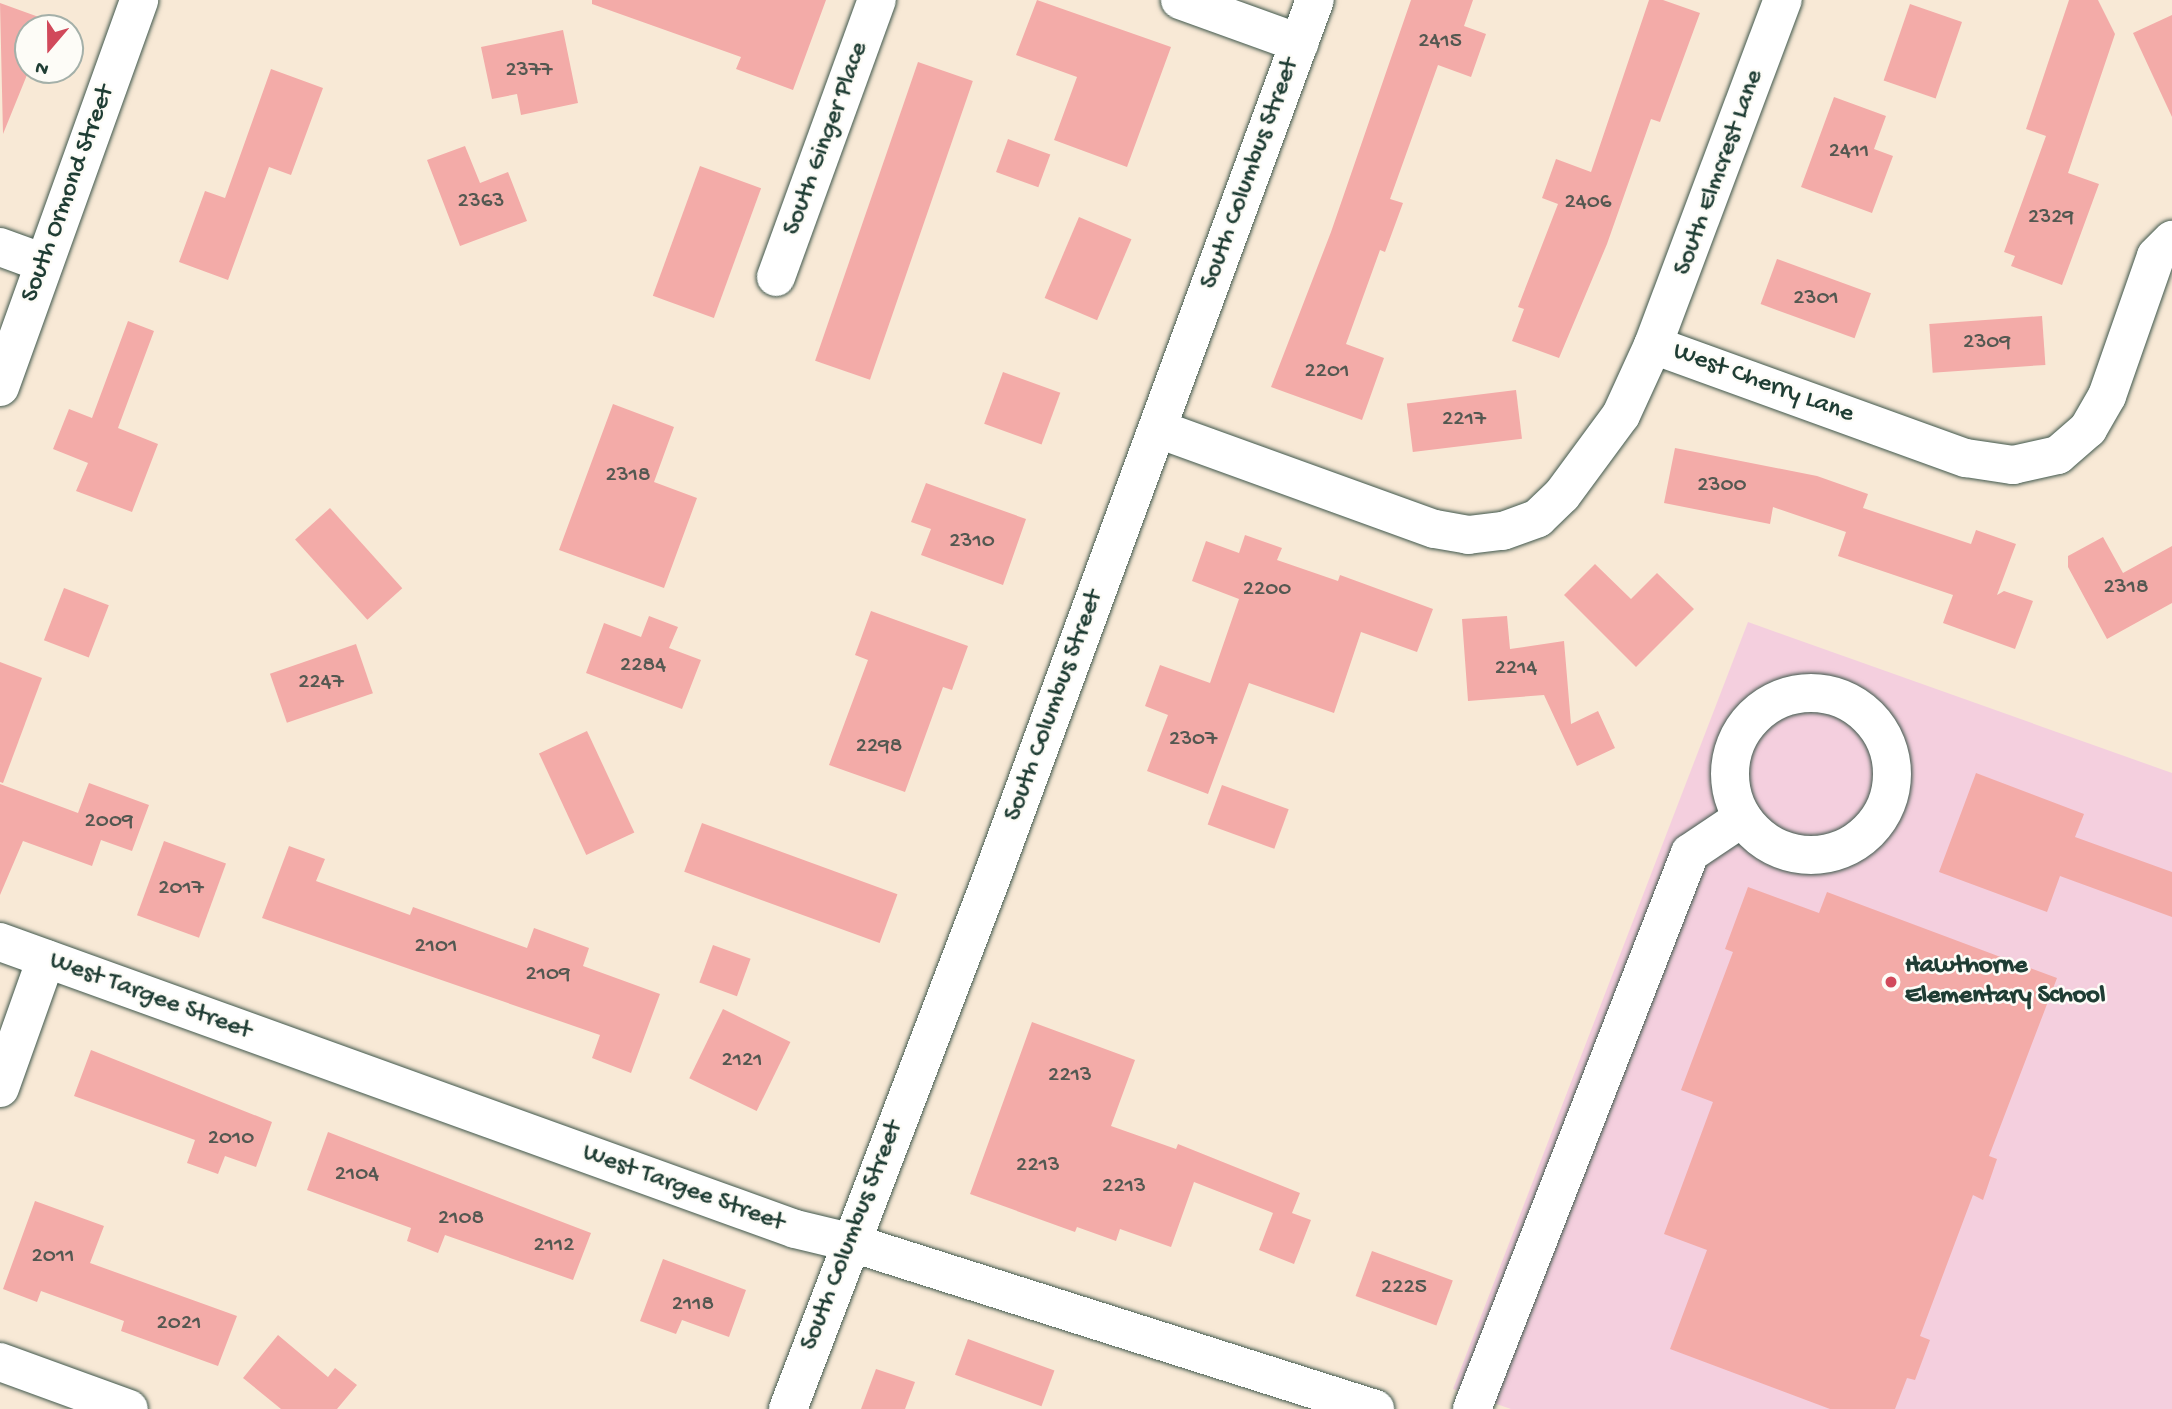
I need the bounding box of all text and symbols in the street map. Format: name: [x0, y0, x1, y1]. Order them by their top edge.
north arrow: [14, 14, 84, 84]
house number: 2415: [1418, 28, 1462, 56]
street label: South Ginger Place: [778, 38, 876, 240]
text: N: [33, 54, 52, 80]
street label: South Columbus Street: [1195, 54, 1307, 294]
house number: 2377: [505, 57, 553, 85]
street label: South Elmcrest Lane: [1668, 66, 1772, 280]
street label: South Ormond Street: [15, 81, 123, 307]
house number: 2411: [1829, 138, 1869, 166]
house number: 2363: [458, 188, 504, 216]
house number: 2406: [1565, 189, 1611, 217]
house number: 2329: [2028, 204, 2074, 232]
house number: 2301: [1793, 285, 1839, 313]
house number: 2309: [1963, 329, 2011, 357]
street label: West Cherry Lane: [1668, 337, 1858, 431]
house number: 2201: [1305, 358, 1349, 386]
house number: 2217: [1442, 406, 1486, 434]
house number: 2318: [605, 462, 651, 490]
house number: 2300: [1697, 472, 1747, 500]
house number: 2310: [949, 528, 995, 556]
house number: 2318: [2103, 574, 2149, 602]
house number: 2200: [1243, 576, 1291, 604]
street label: South Columbus Street: [999, 586, 1111, 826]
house number: 2284: [620, 652, 666, 680]
house number: 2214: [1495, 655, 1537, 683]
house number: 2247: [298, 669, 344, 697]
house number: 2307: [1169, 726, 1217, 754]
house number: 2298: [856, 733, 902, 761]
house number: 2009: [85, 808, 133, 836]
house number: 2017: [158, 875, 204, 903]
house number: 2101: [415, 933, 457, 961]
street label: West Targee Street: [45, 946, 255, 1048]
place label: Hawthorne Elementary School: [1905, 951, 2105, 1012]
house number: 2109: [525, 961, 571, 989]
marker: Hawthorne Elementary School: [1883, 974, 1899, 990]
house number: 2121: [721, 1047, 763, 1075]
house number: 2213: [1048, 1062, 1092, 1090]
street label: South Columbus Street: [795, 1117, 911, 1355]
house number: 2010: [208, 1125, 254, 1153]
street label: West Targee Street: [578, 1138, 788, 1240]
house number: 2213: [1016, 1152, 1060, 1180]
house number: 2104: [335, 1161, 379, 1189]
house number: 2213: [1102, 1173, 1146, 1201]
house number: 2108: [438, 1205, 484, 1233]
house number: 2112: [533, 1232, 575, 1260]
house number: 2011: [32, 1243, 74, 1271]
house number: 2225: [1381, 1274, 1427, 1302]
house number: 2118: [672, 1291, 714, 1319]
house number: 2021: [157, 1310, 201, 1338]

